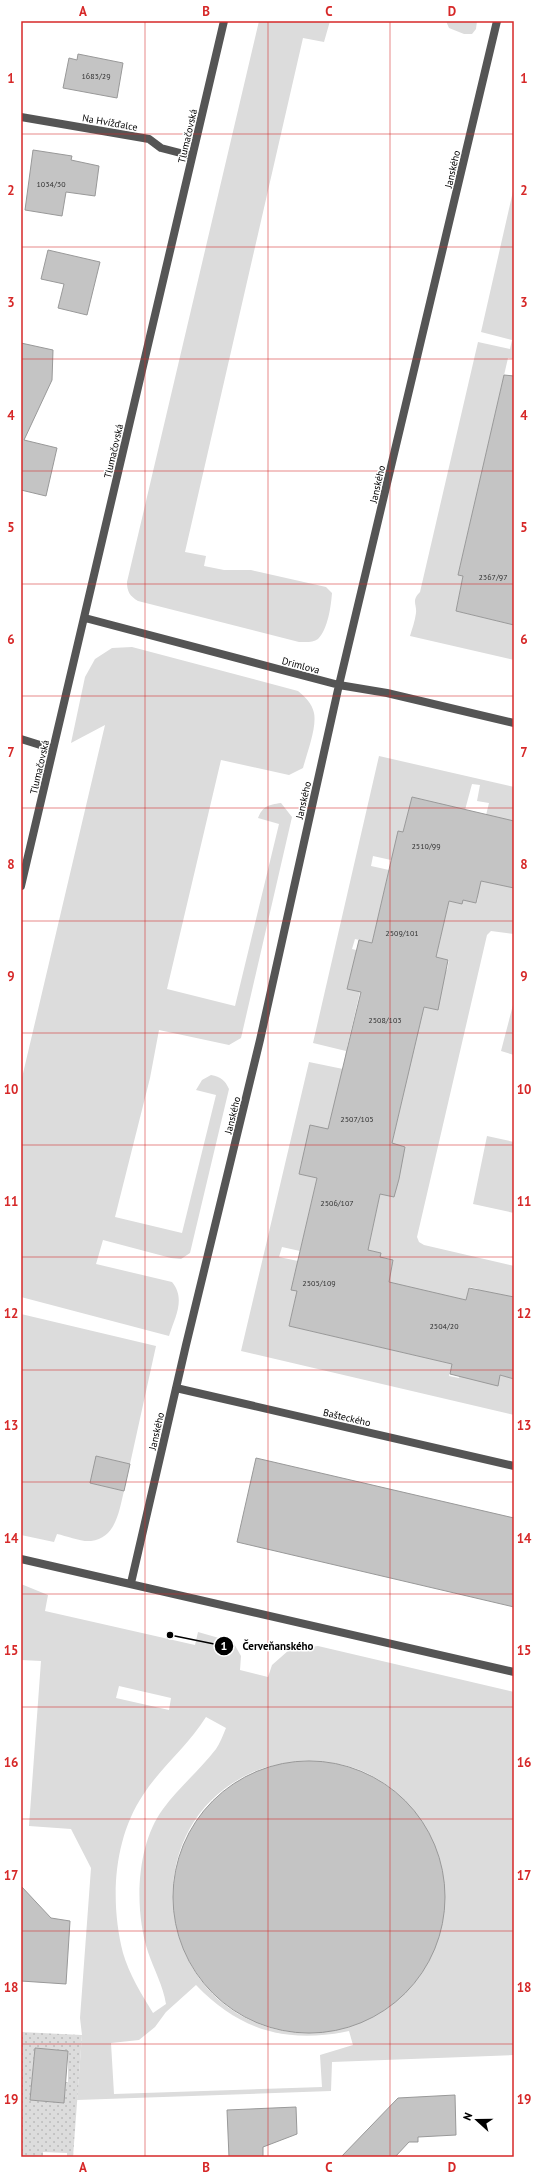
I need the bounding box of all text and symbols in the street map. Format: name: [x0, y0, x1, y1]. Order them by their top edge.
text: A: [79, 3, 87, 20]
text: B: [202, 3, 210, 20]
text: C: [325, 3, 333, 20]
text: D: [448, 3, 456, 20]
text: 1: [7, 70, 15, 87]
text: 1: [520, 70, 528, 87]
house number: 1683/29: [82, 71, 111, 81]
street label: Tlumačovská: [175, 108, 200, 164]
street label: Na Hvížďalce: [81, 111, 139, 134]
street label: Janského: [442, 149, 463, 190]
house number: 1034/30: [37, 179, 66, 189]
text: 2: [7, 182, 15, 199]
text: 2: [520, 182, 528, 199]
text: 3: [7, 294, 15, 311]
text: 3: [520, 294, 528, 311]
text: 4: [7, 407, 15, 424]
text: 4: [520, 407, 528, 424]
street label: Tlumačovská: [101, 423, 126, 479]
street label: Janského: [367, 464, 388, 505]
text: 5: [7, 519, 15, 536]
text: 5: [520, 519, 528, 536]
house number: 2367/97: [479, 572, 508, 582]
text: 6: [7, 631, 15, 648]
text: 6: [520, 631, 528, 648]
street label: Drimlova: [281, 654, 321, 677]
street label: Tlumačovská: [27, 739, 52, 795]
text: 7: [7, 744, 15, 761]
text: 7: [520, 744, 528, 761]
street label: Janského: [293, 780, 314, 821]
house number: 2510/99: [412, 841, 441, 851]
text: 8: [7, 856, 15, 873]
text: 8: [520, 856, 528, 873]
house number: 2509/101: [385, 928, 419, 938]
text: 9: [7, 968, 15, 985]
text: 9: [520, 968, 528, 985]
house number: 2508/103: [368, 1015, 402, 1025]
text: 10: [4, 1081, 18, 1098]
text: 10: [517, 1081, 531, 1098]
street label: Janského: [221, 1095, 243, 1136]
house number: 2507/105: [340, 1114, 374, 1124]
text: 11: [4, 1193, 18, 1210]
text: 11: [517, 1193, 531, 1210]
house number: 2506/107: [320, 1198, 354, 1208]
house number: 2505/109: [302, 1278, 336, 1288]
text: 12: [4, 1305, 18, 1322]
text: 12: [517, 1305, 531, 1322]
house number: 2504/20: [430, 1321, 459, 1331]
street label: Bašteckého: [322, 1406, 372, 1429]
street label: Janského: [146, 1411, 167, 1452]
text: 13: [4, 1417, 18, 1434]
text: 13: [517, 1417, 531, 1434]
text: 14: [4, 1530, 19, 1547]
text: 14: [517, 1530, 532, 1547]
callout: Červeňanského: [214, 1635, 321, 1658]
text: 1: [221, 1638, 227, 1653]
text: Červeňanského: [243, 1639, 313, 1653]
text: 15: [4, 1642, 18, 1659]
text: 15: [517, 1642, 531, 1659]
text: 16: [4, 1754, 18, 1771]
text: 16: [517, 1754, 531, 1771]
text: 17: [4, 1867, 18, 1884]
text: 17: [517, 1867, 531, 1884]
text: 18: [4, 1979, 18, 1996]
text: 18: [517, 1979, 531, 1996]
text: 19: [4, 2091, 18, 2108]
text: 19: [517, 2091, 531, 2108]
north arrow: [457, 2100, 497, 2140]
text: N: [460, 2111, 475, 2122]
text: A: [79, 2159, 87, 2176]
text: B: [202, 2159, 210, 2176]
text: C: [325, 2159, 333, 2176]
text: D: [448, 2159, 456, 2176]

